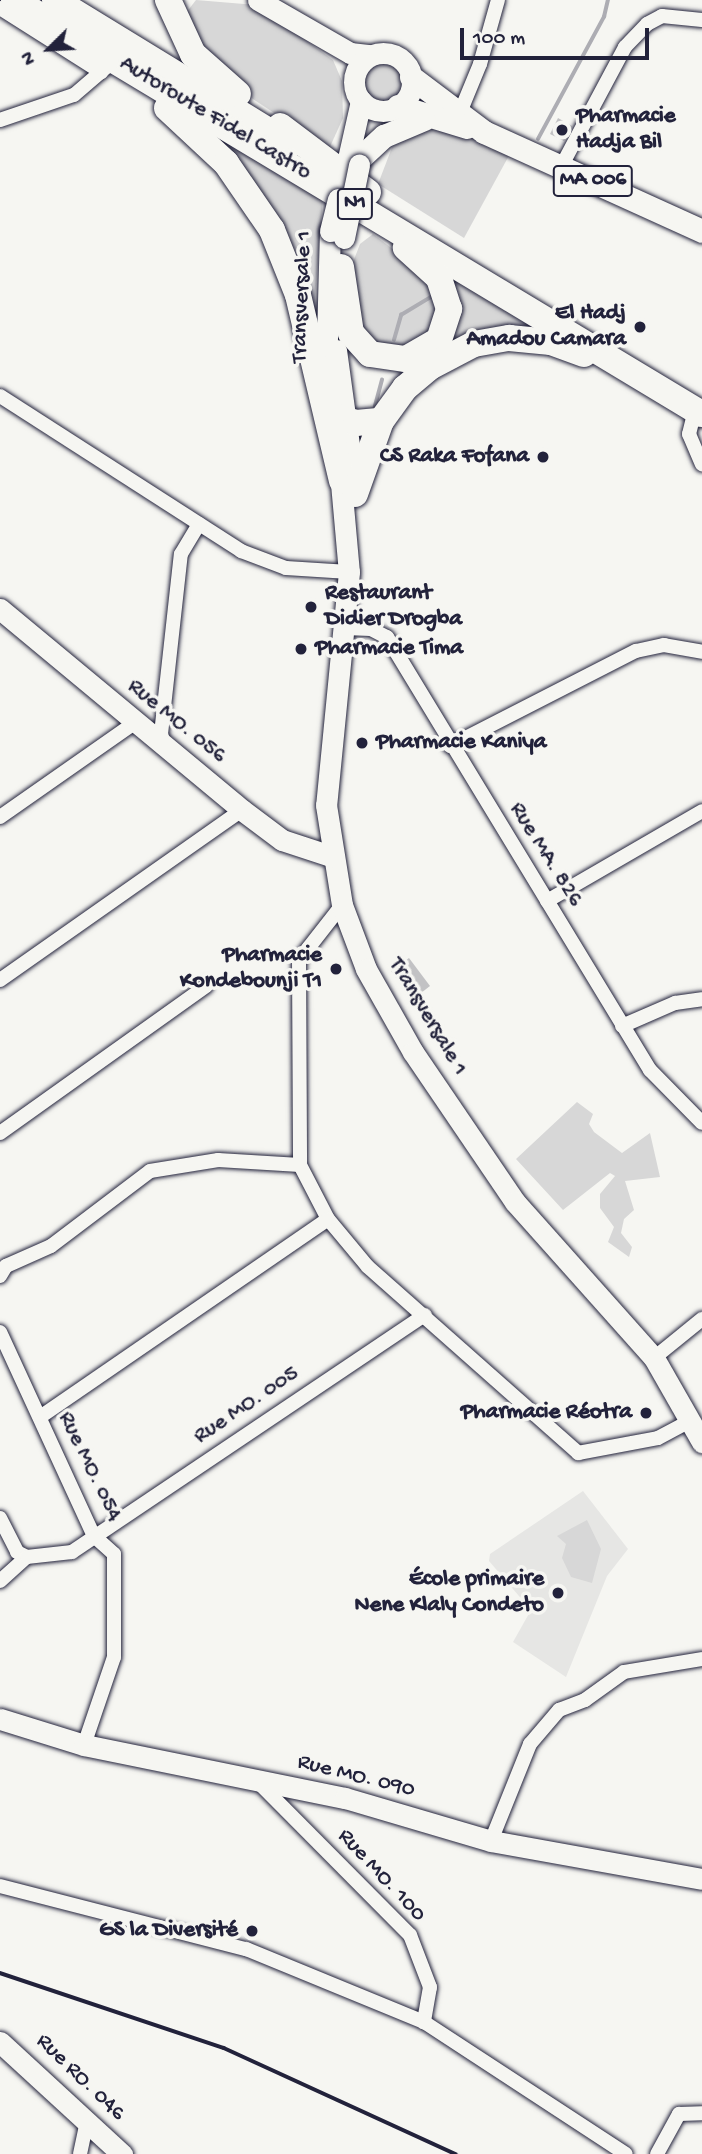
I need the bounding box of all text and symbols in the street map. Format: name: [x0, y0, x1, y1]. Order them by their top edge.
north arrow: [14, 14, 84, 84]
scale bar: [464, 14, 653, 58]
text: 100 m: [473, 27, 525, 52]
text: N: [16, 47, 42, 68]
street label: Autoroute Fidel Castro: [114, 51, 316, 187]
place label: Pharmacie Hadja Bil: [576, 103, 676, 157]
marker: Pharmacie Hadja Bil: [554, 122, 570, 138]
road number: MA 006: [553, 164, 633, 198]
road number: N1: [336, 186, 374, 222]
street label: Transversale 1: [287, 230, 319, 364]
place label: El Hadj Amadou Camara: [466, 300, 626, 354]
marker: El Hadj Amadou Camara: [632, 319, 648, 335]
place label: CS Raka Fofana: [380, 443, 529, 471]
marker: CS Raka Fofana: [535, 449, 551, 465]
place label: Restaurant Didier Drogba: [325, 580, 462, 634]
marker: Restaurant Didier Drogba: [303, 599, 319, 615]
place label: Pharmacie Tima: [315, 635, 463, 663]
marker: Pharmacie Tima: [293, 641, 309, 657]
street label: Rue MO. 056: [121, 674, 231, 770]
place label: Pharmacie Kaniya: [376, 729, 547, 757]
marker: Pharmacie Kaniya: [354, 735, 370, 751]
street label: Rue MA. 826: [502, 798, 588, 912]
place label: Pharmacie Kondebounji T1: [180, 942, 322, 996]
street label: Transversale 1: [381, 953, 473, 1081]
marker: Pharmacie Kondebounji T1: [328, 961, 344, 977]
street label: Rue MO. 005: [189, 1361, 305, 1451]
place label: Pharmacie Réotra: [461, 1399, 632, 1427]
marker: Pharmacie Réotra: [638, 1405, 654, 1421]
street label: Rue MO. 054: [51, 1408, 127, 1526]
place label: École primaire Nene Klaly Condeto: [355, 1566, 544, 1620]
marker: École primaire Nene Klaly Condeto: [550, 1585, 566, 1601]
street label: Rue MO. 090: [294, 1749, 418, 1805]
street label: Rue MO. 100: [331, 1823, 431, 1929]
place label: GS la Diversité: [99, 1917, 238, 1945]
marker: GS la Diversité: [244, 1923, 260, 1939]
street label: Rue RO. 046: [29, 2028, 131, 2128]

